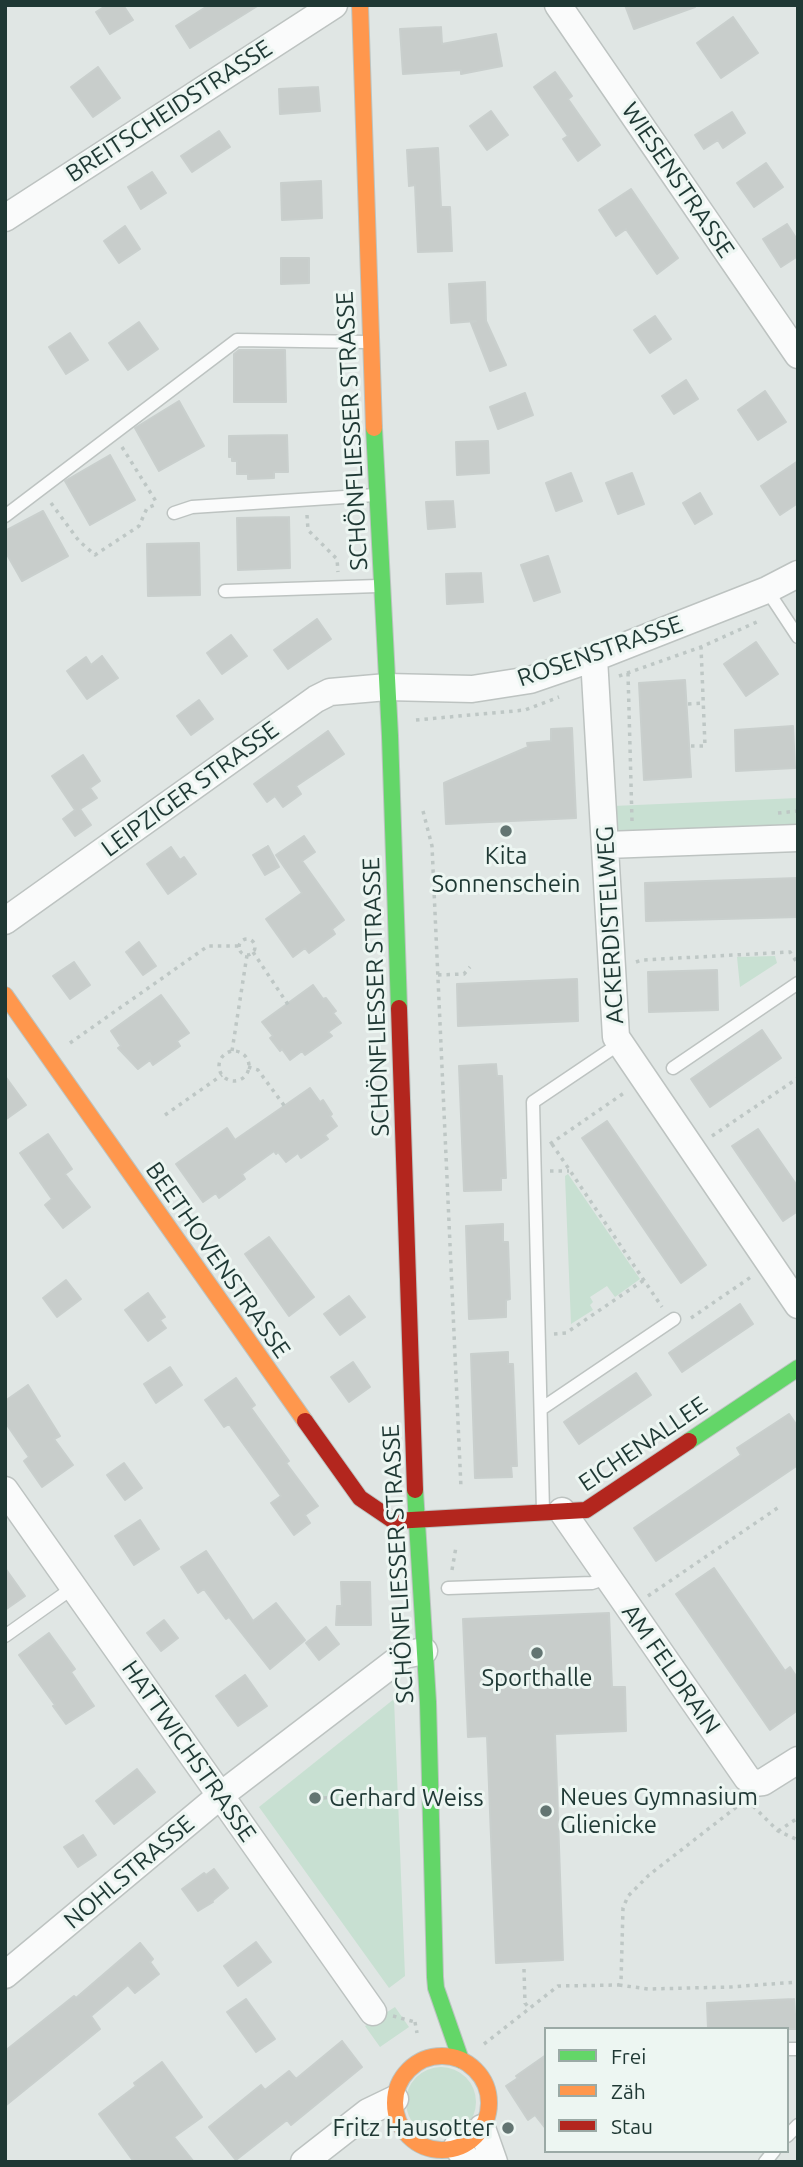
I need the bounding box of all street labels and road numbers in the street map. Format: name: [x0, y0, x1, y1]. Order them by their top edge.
street label: BREITSCHEIDSTRASSE: [61, 34, 277, 188]
street label: WIESENSTRASSE: [615, 97, 741, 263]
street label: SCHÖNFLIESSER STRASSE: [330, 291, 374, 571]
street label: ROSENSTRASSE: [514, 609, 686, 693]
street label: LEIPZIGER STRASSE: [96, 715, 284, 863]
street label: ACKERDISTELWEG: [590, 825, 630, 1025]
street label: SCHÖNFLIESSER STRASSE: [357, 857, 395, 1137]
street label: BEETHOVENSTRASSE: [140, 1156, 296, 1364]
street label: EICHENALLEE: [573, 1391, 713, 1497]
street label: SCHÖNFLIESSER STRASSE: [376, 1424, 420, 1704]
street label: AM FELDRAIN: [616, 1599, 726, 1739]
street label: HATTWICHSTRASSE: [116, 1655, 262, 1847]
street label: NOHLSTRASSE: [58, 1809, 200, 1935]

